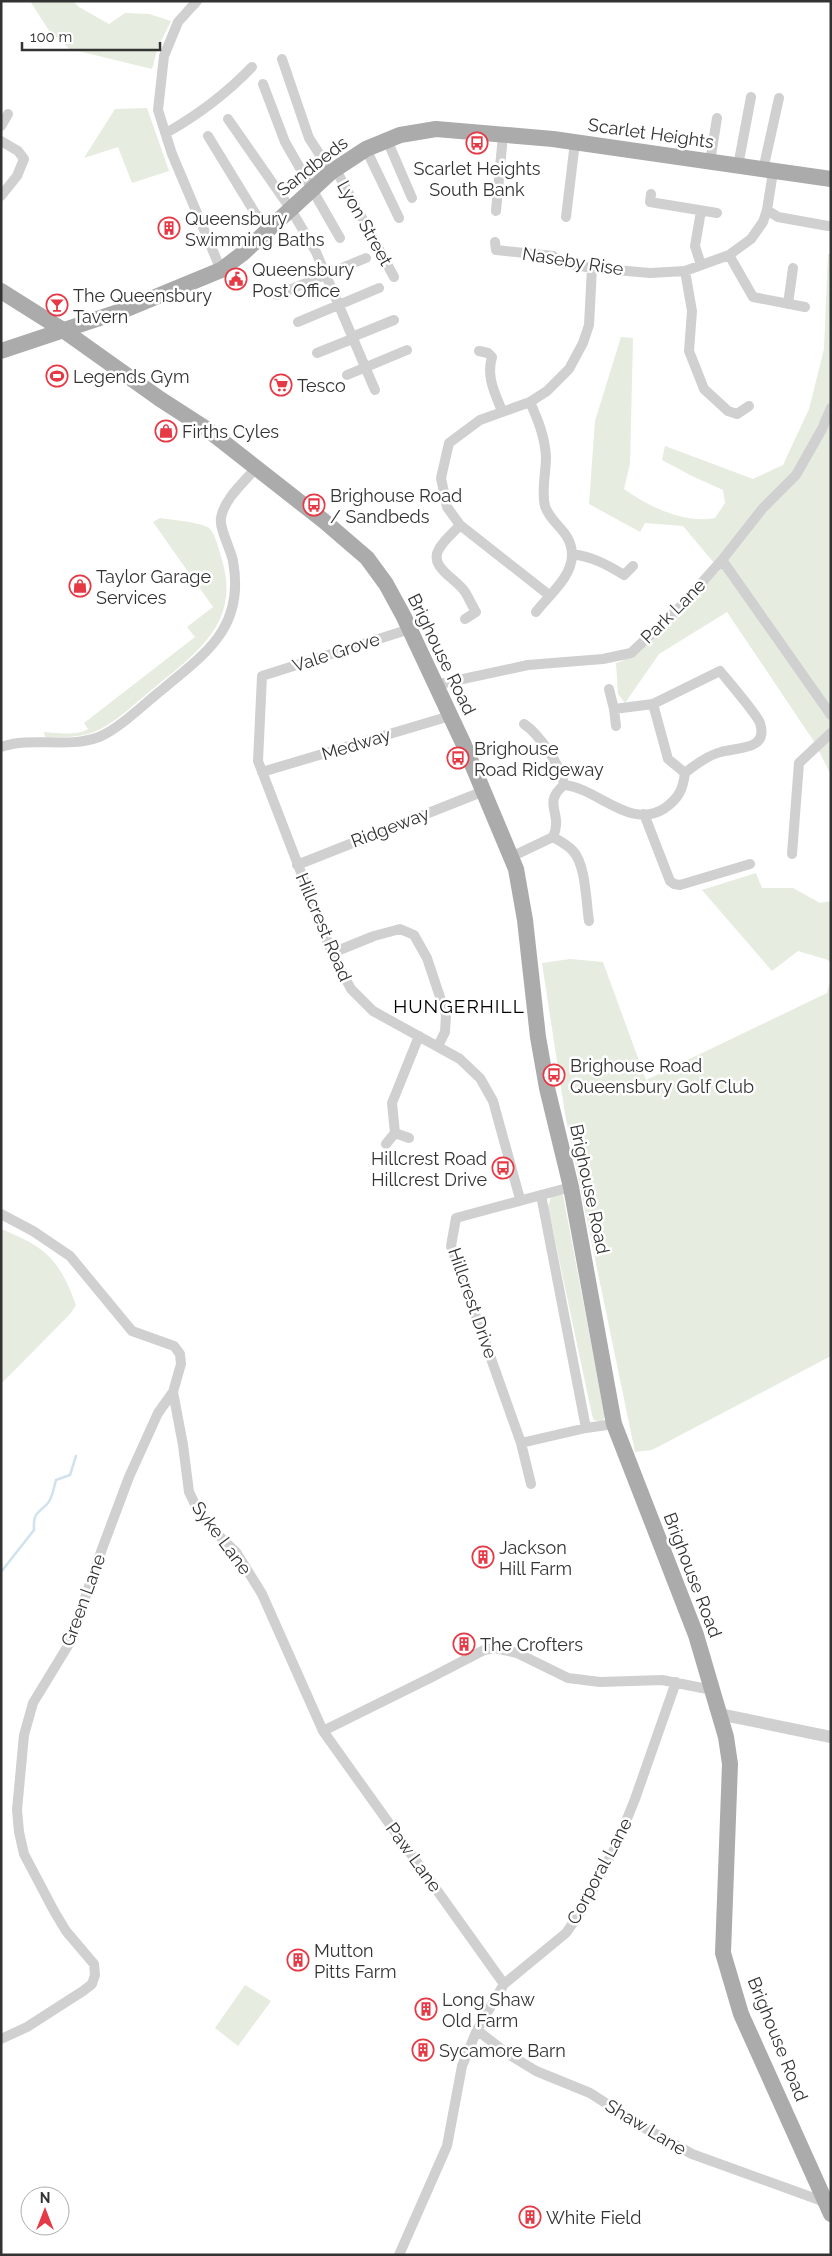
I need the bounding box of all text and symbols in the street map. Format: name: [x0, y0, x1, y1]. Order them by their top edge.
scale bar: [22, 20, 160, 52]
text: 100 m: [30, 28, 72, 46]
street label: Scarlet Heights: [587, 114, 716, 152]
bus stop icon: Scarlet Heights South Bank: [465, 131, 489, 155]
street label: Sandbeds: [272, 132, 352, 200]
place label: Scarlet Heights South Bank: [414, 158, 541, 200]
street label: Lyon Street: [333, 177, 397, 269]
place label: Queensbury Swimming Baths: [185, 208, 325, 250]
building icon: Queensbury Swimming Baths: [157, 216, 181, 240]
street label: Naseby Rise: [521, 243, 626, 279]
place label: Queensbury Post Office: [252, 259, 355, 301]
public building icon: Queensbury Post Office: [224, 267, 248, 291]
place label: The Queensbury Tavern: [73, 285, 212, 327]
bar icon: The Queensbury Tavern: [45, 293, 69, 317]
sports icon: Legends Gym: [45, 364, 69, 388]
place label: Legends Gym: [73, 366, 190, 387]
supermarket icon: Tesco: [269, 373, 293, 397]
place label: Tesco: [297, 375, 346, 396]
shop icon: Firths Cyles: [154, 419, 178, 443]
place label: Firths Cyles: [182, 421, 279, 442]
place label: Brighouse Road / Sandbeds: [330, 485, 462, 527]
bus stop icon: Brighouse Road / Sandbeds: [302, 493, 326, 517]
place label: Taylor Garage Services: [96, 566, 211, 608]
shop icon: Taylor Garage Services: [68, 574, 92, 598]
street label: Park Lane: [636, 574, 710, 648]
street label: Brighouse Road: [404, 590, 480, 718]
street label: Vale Grove: [290, 628, 383, 676]
street label: Medway: [319, 723, 393, 764]
place label: Brighouse Road Ridgeway: [474, 738, 604, 780]
bus stop icon: Brighouse Road Ridgeway: [446, 746, 470, 770]
street label: Ridgeway: [348, 802, 432, 851]
street label: Hillcrest Road: [292, 870, 356, 984]
district label: HUNGERHILL: [393, 995, 525, 1017]
place label: Brighouse Road Queensbury Golf Club: [570, 1055, 754, 1097]
bus stop icon: Brighouse Road Queensbury Golf Club: [542, 1063, 566, 1087]
street label: Brighouse Road: [566, 1122, 614, 1256]
place label: Hillcrest Road Hillcrest Drive: [371, 1148, 487, 1190]
bus stop icon: Hillcrest Road Hillcrest Drive: [491, 1156, 515, 1180]
street label: Hillcrest Drive: [444, 1245, 502, 1362]
street label: Syke Lane: [188, 1497, 257, 1579]
street label: Brighouse Road: [659, 1509, 727, 1641]
place label: Jackson Hill Farm: [499, 1537, 572, 1579]
building icon: Jackson Hill Farm: [471, 1545, 495, 1569]
street label: Green Lane: [57, 1551, 110, 1649]
building icon: The Crofters: [452, 1632, 476, 1656]
place label: The Crofters: [480, 1634, 583, 1655]
street label: Corporal Lane: [562, 1814, 636, 1928]
street label: Paw Lane: [382, 1818, 446, 1896]
place label: Mutton Pitts Farm: [314, 1940, 397, 1982]
building icon: Mutton Pitts Farm: [286, 1948, 310, 1972]
street label: Brighouse Road: [743, 1974, 813, 2104]
place label: Long Shaw Old Farm: [442, 1989, 535, 2031]
building icon: Long Shaw Old Farm: [414, 1997, 438, 2021]
building icon: Sycamore Barn: [411, 2038, 435, 2062]
place label: Sycamore Barn: [439, 2040, 566, 2061]
street label: Shaw Lane: [602, 2095, 691, 2160]
north arrow: [20, 2186, 70, 2236]
text: N: [40, 2190, 50, 2206]
building icon: White Field: [518, 2205, 542, 2229]
place label: White Field: [546, 2207, 641, 2228]

